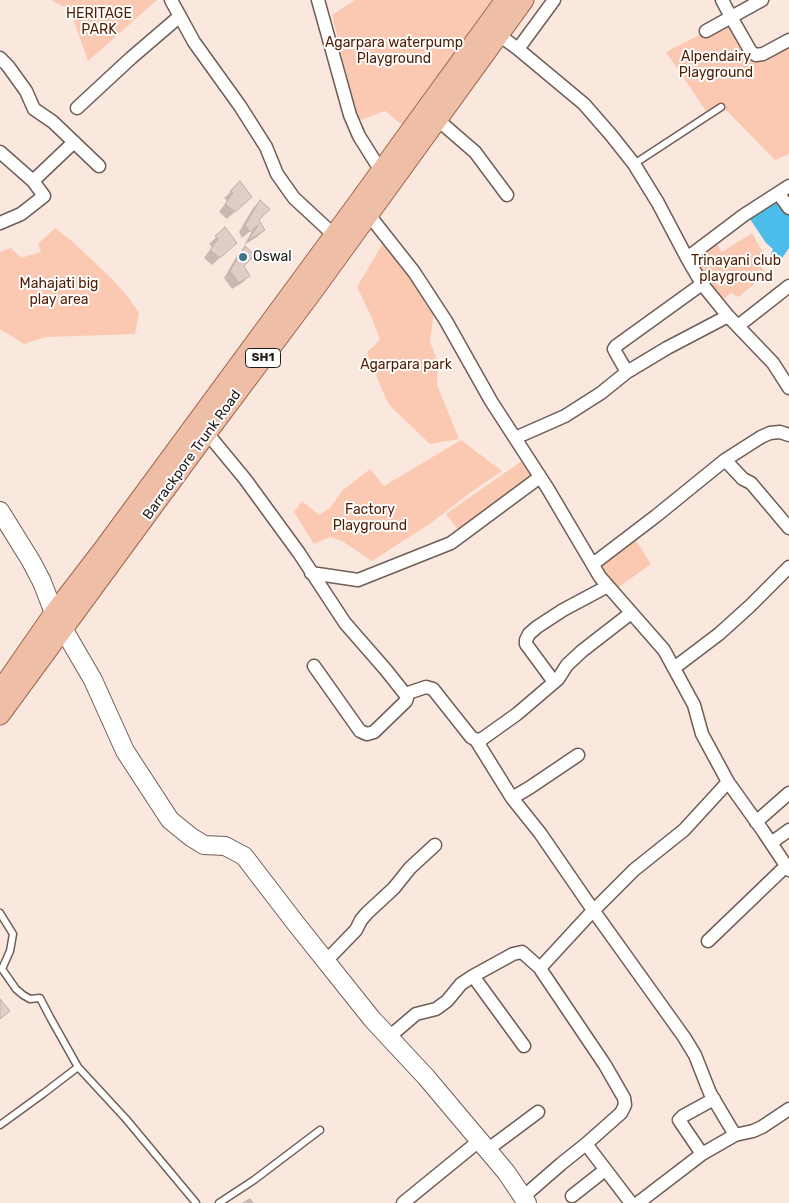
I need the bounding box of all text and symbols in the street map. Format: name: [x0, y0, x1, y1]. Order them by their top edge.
park label: HERITAGE PARK: [66, 6, 132, 38]
park label: Agarpara waterpump Playground: [325, 35, 463, 68]
park label: Alpendairy Playground: [679, 49, 753, 82]
place label: Oswal: [253, 249, 292, 265]
marker: Oswal: [237, 251, 249, 263]
park label: Trinayani club playground: [691, 253, 781, 286]
park label: Mahajati big play area: [20, 276, 98, 308]
road number: SH1: [246, 348, 280, 368]
park label: Agarpara park: [360, 357, 452, 373]
street label: Barrackpore Trunk Road: [139, 387, 245, 523]
park label: Factory Playground: [333, 502, 407, 534]

